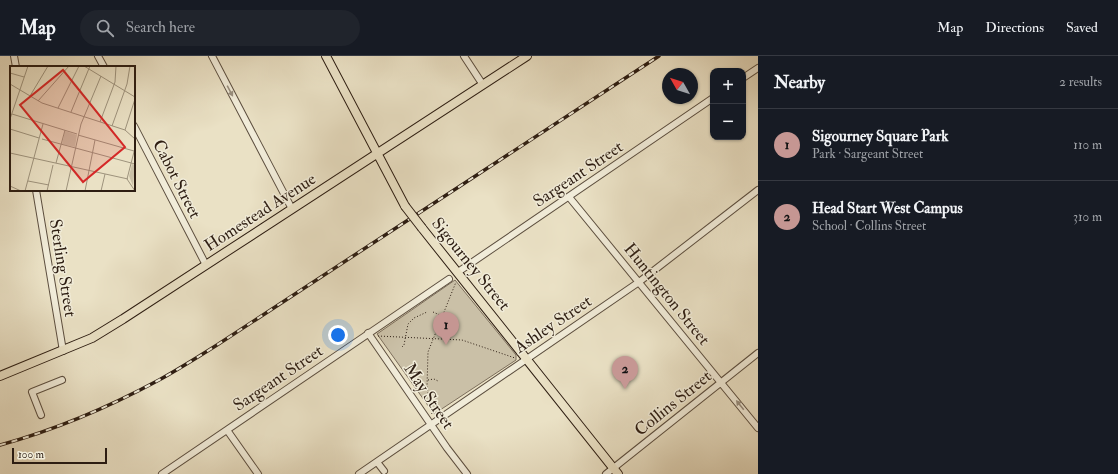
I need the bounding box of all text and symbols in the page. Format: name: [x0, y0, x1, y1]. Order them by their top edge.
search box: [80, 10, 360, 46]
text: Map: [20, 16, 56, 40]
icon: search: [94, 17, 116, 39]
text: Search here: [126, 18, 195, 37]
text: Map: [937, 19, 963, 36]
text: Directions: [985, 19, 1044, 36]
text: Saved: [1066, 19, 1098, 36]
inset map: [10, 66, 135, 191]
north arrow: [662, 68, 698, 104]
map controls: [710, 68, 746, 140]
button: +: [710, 68, 746, 104]
text: Nearby: [774, 72, 825, 93]
text: 2 results: [1059, 74, 1102, 90]
one-way arrow: [226, 85, 233, 96]
button: −: [710, 104, 746, 140]
text: Sigourney Square Park: [812, 127, 948, 146]
street label: Cabot Street: [148, 136, 206, 222]
street label: Sargeant Street: [529, 136, 627, 212]
text: 1: [785, 137, 789, 153]
text: 110 m: [1073, 137, 1102, 153]
text: Park · Sargeant Street: [812, 146, 923, 162]
street label: Homestead Avenue: [200, 168, 320, 256]
text: Head Start West Campus: [812, 199, 963, 218]
text: 2: [784, 209, 790, 225]
text: 310 m: [1073, 209, 1102, 225]
street label: Sigourney Street: [426, 213, 515, 316]
street label: Sterling Street: [45, 218, 81, 319]
text: School · Collins Street: [812, 218, 926, 234]
street label: Huntington Street: [619, 239, 715, 350]
street label: Ashley Street: [509, 290, 597, 359]
pin: 1: [433, 312, 459, 345]
your location: [328, 325, 348, 345]
street label: Sargeant Street: [229, 340, 327, 416]
pin: 2: [612, 356, 638, 389]
street label: May Street: [398, 359, 459, 434]
street label: Collins Street: [630, 365, 716, 440]
one-way arrow: [735, 400, 744, 410]
scale bar: [12, 446, 107, 465]
text: 100 m: [18, 448, 44, 461]

